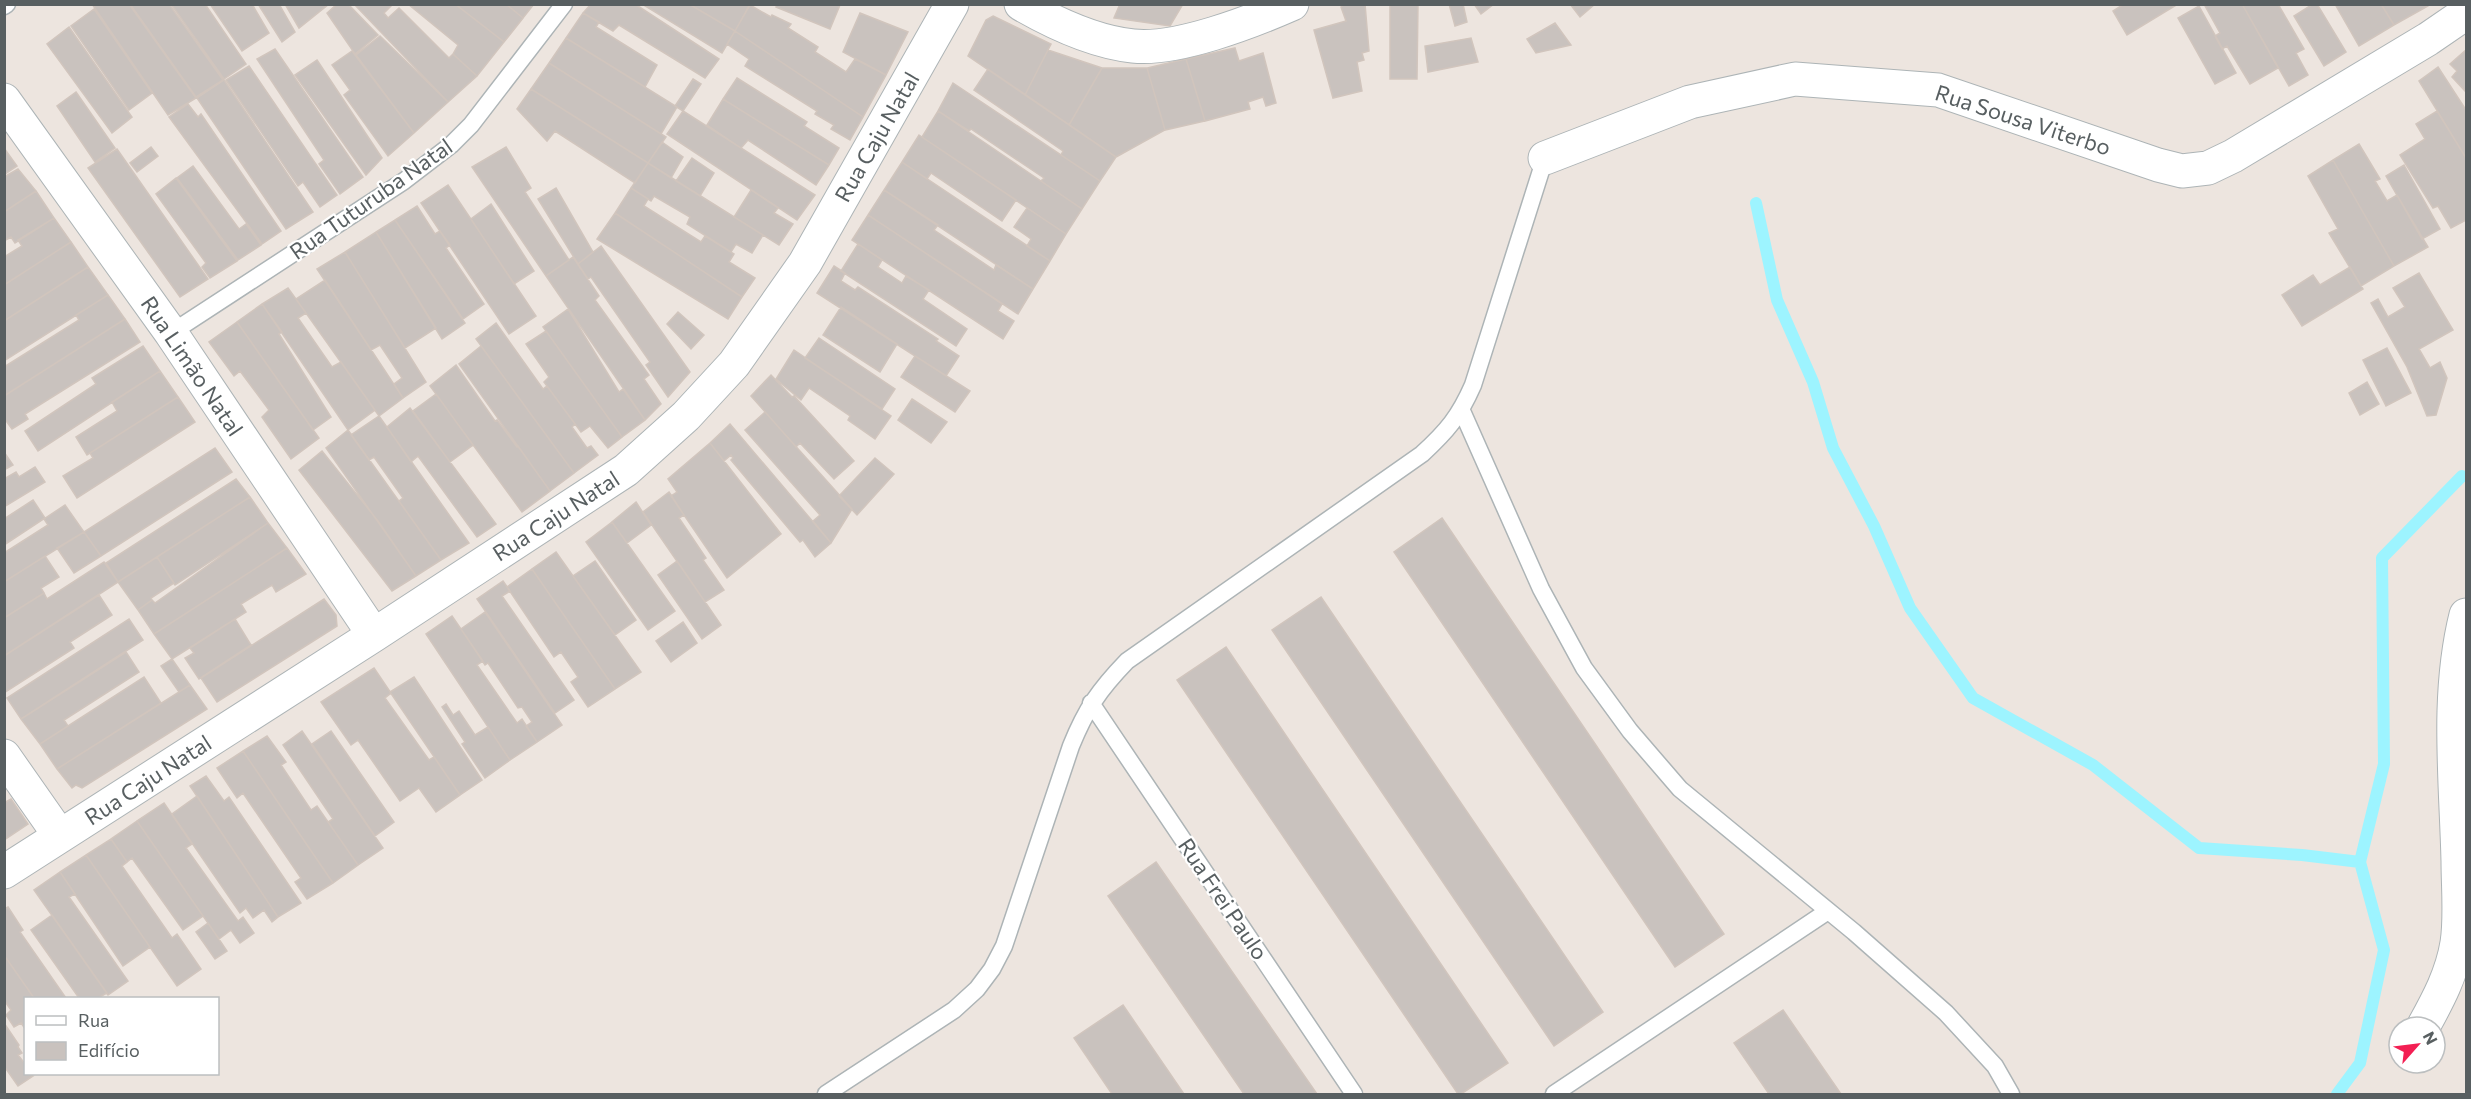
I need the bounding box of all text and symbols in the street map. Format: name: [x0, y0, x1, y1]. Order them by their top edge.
street label: Rua Caju Natal: [828, 67, 925, 207]
street label: Rua Sousa Viterbo: [1932, 78, 2114, 161]
street label: Rua Tuturuba Natal: [284, 132, 457, 265]
street label: Rua Limão Natal: [136, 291, 249, 441]
street label: Rua Caju Natal: [487, 465, 624, 567]
street label: Rua Caju Natal: [79, 729, 216, 831]
street label: Rua Frei Paulo: [1173, 833, 1274, 965]
legend: [24, 997, 219, 1075]
text: Rua: [78, 1009, 109, 1031]
north arrow: [2387, 1015, 2447, 1075]
text: N: [2419, 1028, 2442, 1047]
text: Edifício: [78, 1039, 140, 1061]

